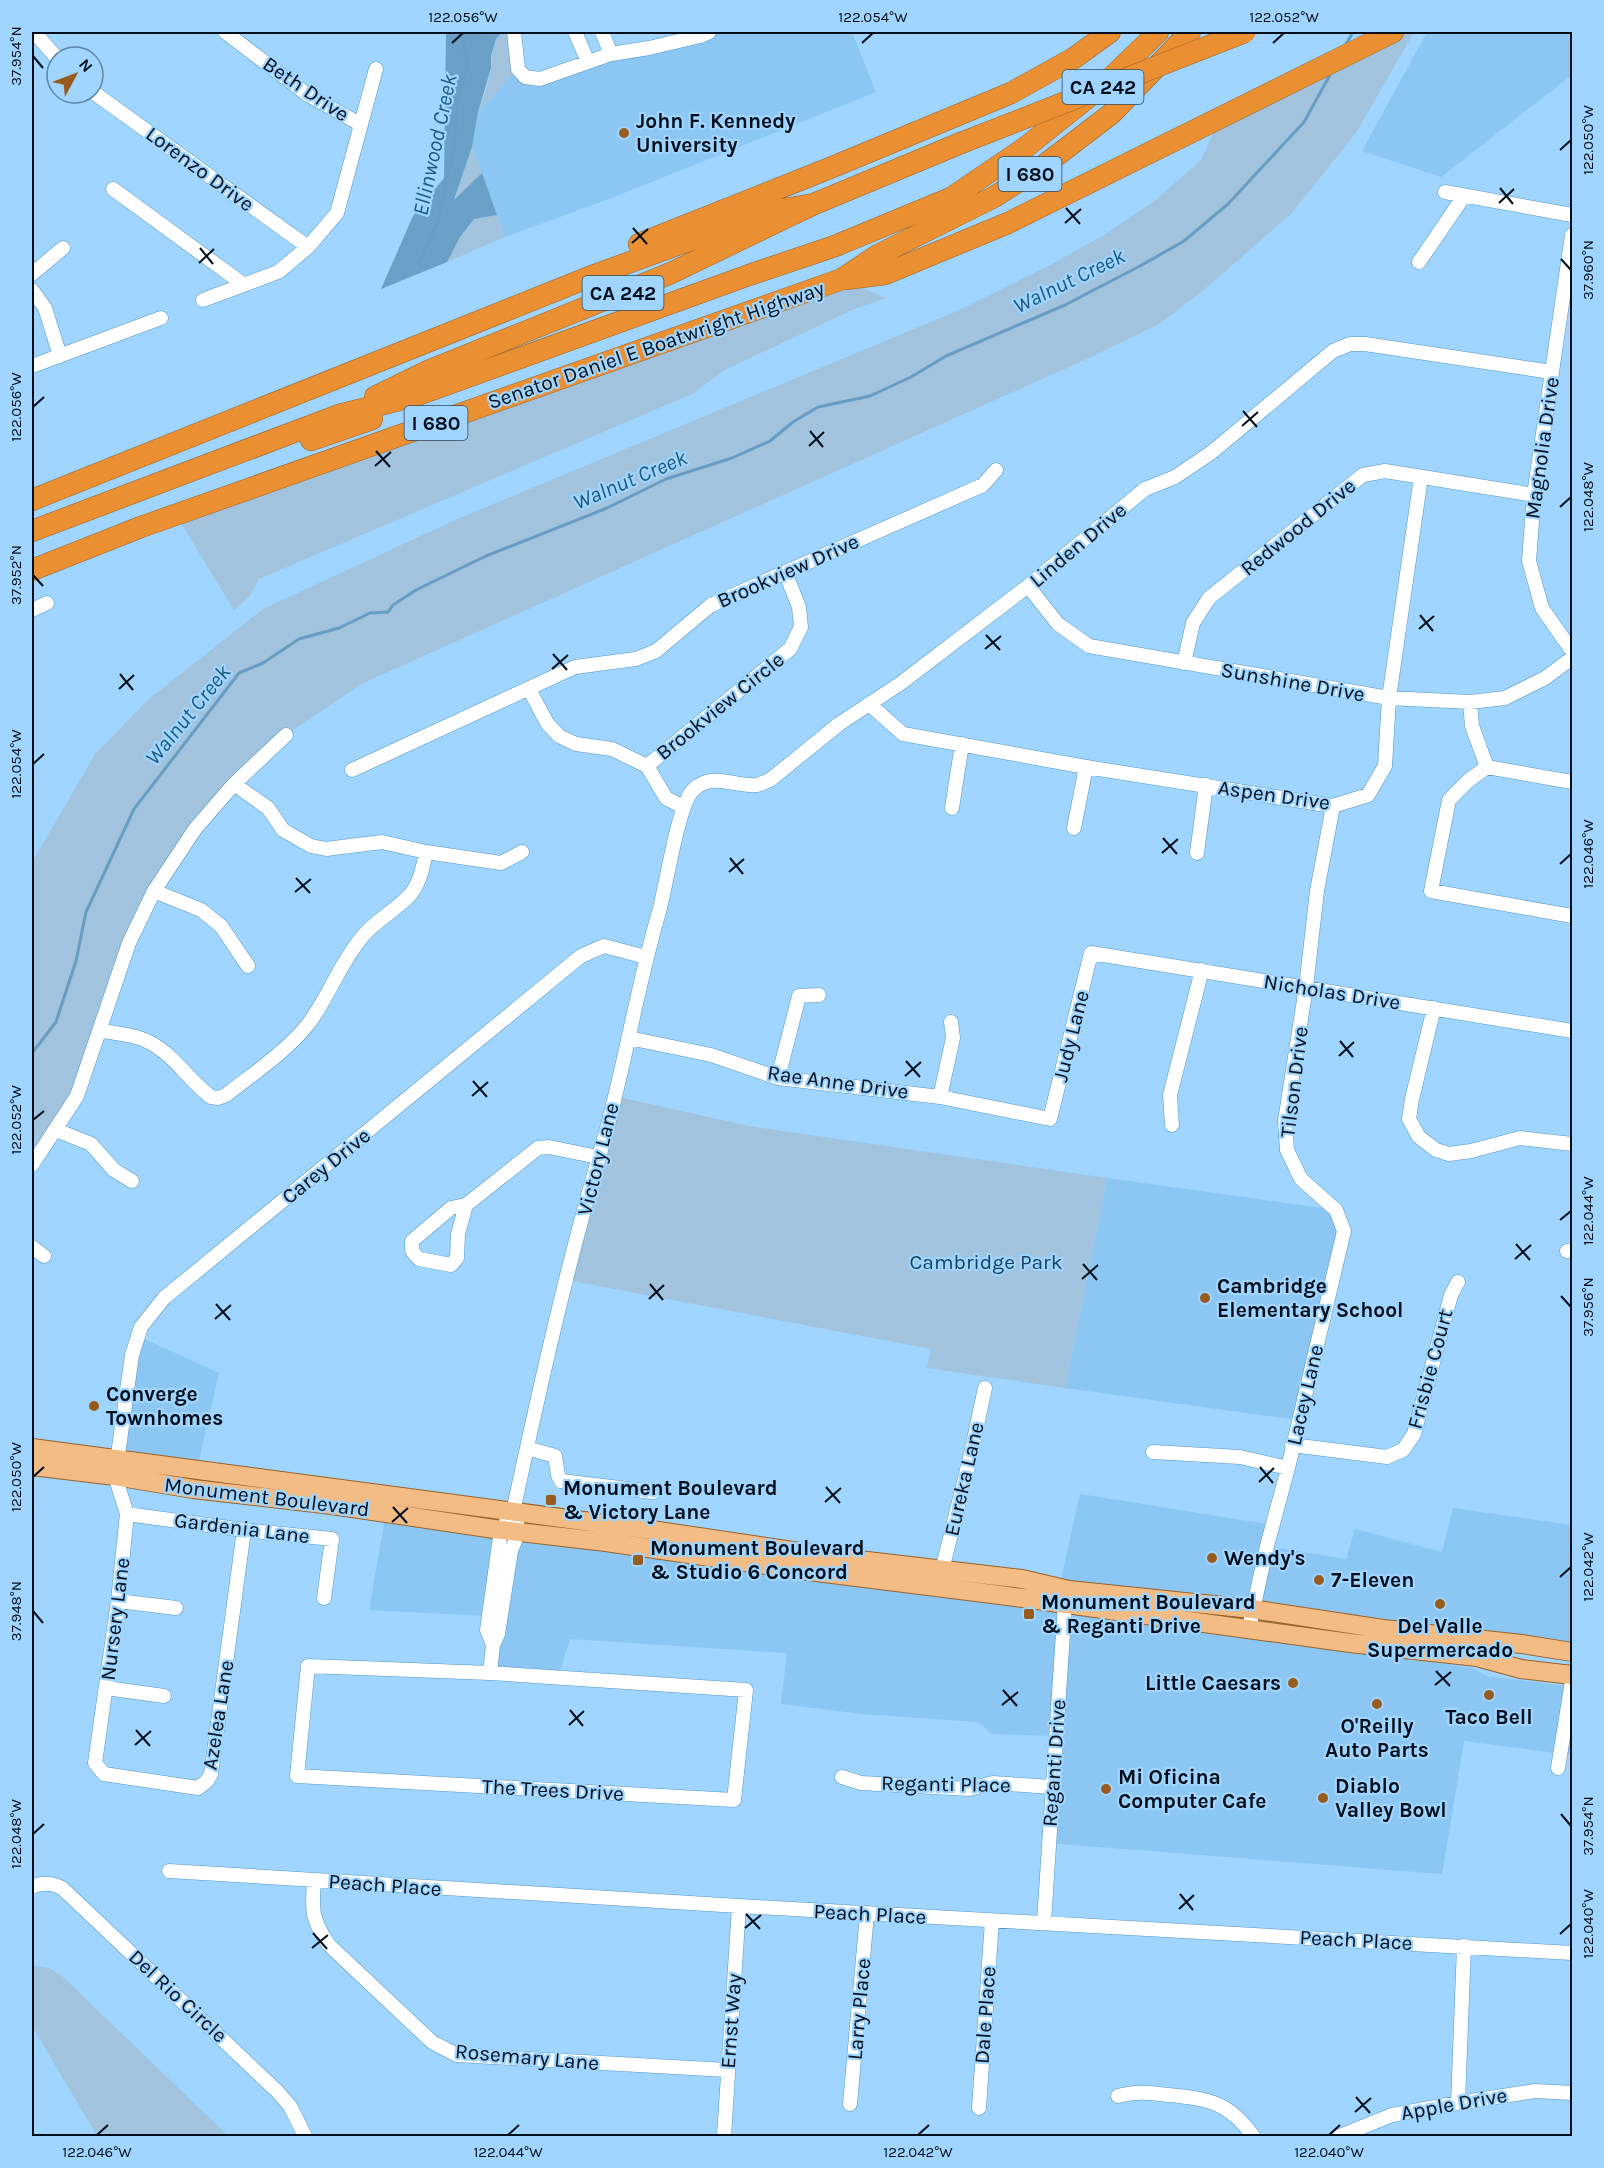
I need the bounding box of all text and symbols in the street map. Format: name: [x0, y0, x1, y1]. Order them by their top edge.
text: 122.056°W: [428, 8, 498, 26]
text: 122.054°W: [838, 8, 908, 26]
text: 122.052°W: [1249, 8, 1319, 26]
text: 37.954°N: [7, 26, 25, 86]
north arrow: [45, 45, 105, 105]
street label: Beth Drive: [258, 52, 354, 126]
text: N: [75, 55, 97, 76]
road number: CA 242: [1062, 70, 1144, 104]
water label: Ellinwood Creek: [407, 71, 463, 218]
text: 122.050°W: [1579, 105, 1597, 175]
place label: John F. Kennedy University: [636, 109, 796, 157]
street label: Lorenzo Drive: [141, 122, 259, 216]
marker: John F. Kennedy University: [617, 126, 631, 140]
road number: I 680: [998, 157, 1062, 191]
text: 37.960°N: [1579, 240, 1597, 300]
water label: Walnut Creek: [1009, 242, 1130, 319]
street label: Senator Daniel E Boatwright Highway: [485, 276, 828, 414]
road number: CA 242: [582, 276, 664, 310]
text: 122.056°W: [7, 372, 25, 442]
street label: Magnolia Drive: [1520, 375, 1564, 521]
road number: I 680: [404, 406, 468, 440]
water label: Walnut Creek: [569, 444, 692, 516]
text: 122.048°W: [1579, 461, 1597, 532]
street label: Redwood Drive: [1236, 473, 1360, 581]
street label: Linden Drive: [1025, 498, 1131, 592]
street label: Brookview Drive: [714, 529, 862, 613]
text: 37.952°N: [7, 545, 25, 605]
street label: Brookview Circle: [651, 647, 789, 765]
street label: Sunshine Drive: [1219, 658, 1367, 706]
water label: Walnut Creek: [140, 659, 237, 770]
text: 122.054°W: [7, 729, 25, 799]
street label: Aspen Drive: [1216, 775, 1332, 815]
text: 122.046°W: [1579, 819, 1597, 889]
street label: Nicholas Drive: [1262, 969, 1402, 1015]
street label: Judy Lane: [1048, 988, 1094, 1084]
street label: Tilson Drive: [1275, 1025, 1313, 1139]
street label: Rae Anne Drive: [766, 1060, 910, 1104]
text: 122.052°W: [7, 1085, 25, 1155]
street label: Victory Lane: [572, 1100, 624, 1218]
street label: Carey Drive: [277, 1123, 375, 1209]
text: 122.044°W: [1579, 1176, 1597, 1246]
park label: Cambridge Park: [909, 1250, 1063, 1274]
place label: Cambridge Elementary School: [1217, 1274, 1403, 1322]
text: 37.956°N: [1579, 1277, 1597, 1337]
marker: Cambridge Elementary School: [1198, 1291, 1212, 1305]
street label: Frisbie Court: [1403, 1306, 1458, 1431]
street label: Lacey Lane: [1282, 1342, 1328, 1448]
place label: Converge Townhomes: [106, 1382, 223, 1430]
marker: Converge Townhomes: [87, 1399, 101, 1413]
street label: Eureka Lane: [939, 1420, 989, 1538]
text: 122.050°W: [7, 1442, 25, 1512]
street label: Monument Boulevard: [163, 1472, 371, 1522]
place label: Monument Boulevard & Victory Lane: [563, 1476, 778, 1524]
marker: Monument Boulevard & Victory Lane: [544, 1493, 558, 1507]
street label: Gardenia Lane: [173, 1508, 311, 1548]
text: 122.042°W: [1579, 1532, 1597, 1602]
place label: Monument Boulevard & Studio 6 Concord: [650, 1536, 865, 1584]
place label: Wendy's: [1224, 1546, 1306, 1570]
marker: Wendy's: [1205, 1551, 1219, 1565]
marker: Monument Boulevard & Studio 6 Concord: [631, 1553, 645, 1567]
street label: Nursery Lane: [96, 1556, 134, 1682]
place label: 7-Eleven: [1331, 1568, 1414, 1592]
marker: 7-Eleven: [1312, 1573, 1326, 1587]
text: 37.948°N: [7, 1581, 25, 1641]
place label: Monument Boulevard & Reganti Drive: [1041, 1590, 1256, 1638]
marker: Del Valle Supermercado: [1433, 1597, 1447, 1611]
marker: Monument Boulevard & Reganti Drive: [1022, 1607, 1036, 1621]
place label: Del Valle Supermercado: [1367, 1614, 1513, 1662]
street label: Azelea Lane: [197, 1658, 239, 1772]
place label: Little Caesars: [1145, 1671, 1281, 1695]
marker: Little Caesars: [1286, 1676, 1300, 1690]
marker: Taco Bell: [1482, 1688, 1496, 1702]
marker: O'Reilly Auto Parts: [1370, 1697, 1384, 1711]
street label: Reganti Drive: [1038, 1698, 1070, 1828]
place label: Taco Bell: [1445, 1705, 1533, 1729]
place label: O'Reilly Auto Parts: [1325, 1714, 1429, 1762]
place label: Mi Oficina Computer Cafe: [1118, 1765, 1267, 1813]
street label: Reganti Place: [881, 1771, 1011, 1797]
street label: The Trees Drive: [481, 1774, 625, 1806]
place label: Diablo Valley Bowl: [1335, 1774, 1447, 1822]
marker: Mi Oficina Computer Cafe: [1099, 1782, 1113, 1796]
marker: Diablo Valley Bowl: [1316, 1791, 1330, 1805]
text: 37.954°N: [1579, 1796, 1597, 1856]
text: 122.048°W: [7, 1798, 25, 1869]
street label: Peach Place: [328, 1869, 442, 1901]
text: 122.040°W: [1579, 1889, 1597, 1959]
street label: Peach Place: [813, 1899, 927, 1929]
street label: Peach Place: [1299, 1925, 1413, 1955]
street label: Del Rio Circle: [124, 1944, 232, 2048]
street label: Larry Place: [843, 1957, 875, 2061]
street label: Dale Place: [970, 1965, 1000, 2065]
street label: Ernst Way: [716, 1972, 746, 2069]
street label: Rosemary Lane: [454, 2039, 600, 2075]
street label: Apple Drive: [1399, 2083, 1509, 2125]
text: 122.046°W: [62, 2143, 132, 2161]
text: 122.044°W: [473, 2143, 543, 2161]
text: 122.042°W: [883, 2143, 953, 2161]
text: 122.040°W: [1294, 2143, 1364, 2161]

